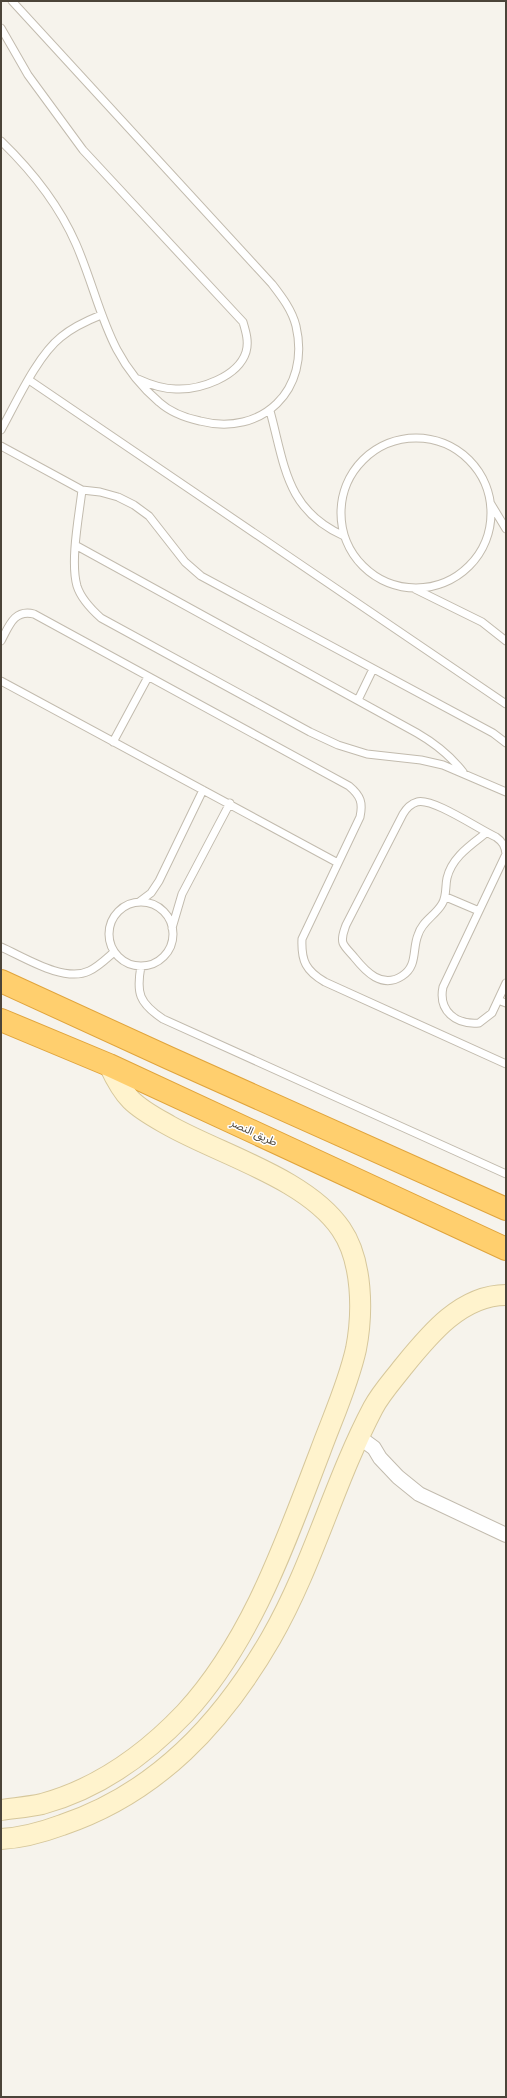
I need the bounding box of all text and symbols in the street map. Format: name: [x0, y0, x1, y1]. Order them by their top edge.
street label: طريق النصر: [227, 1115, 280, 1149]

